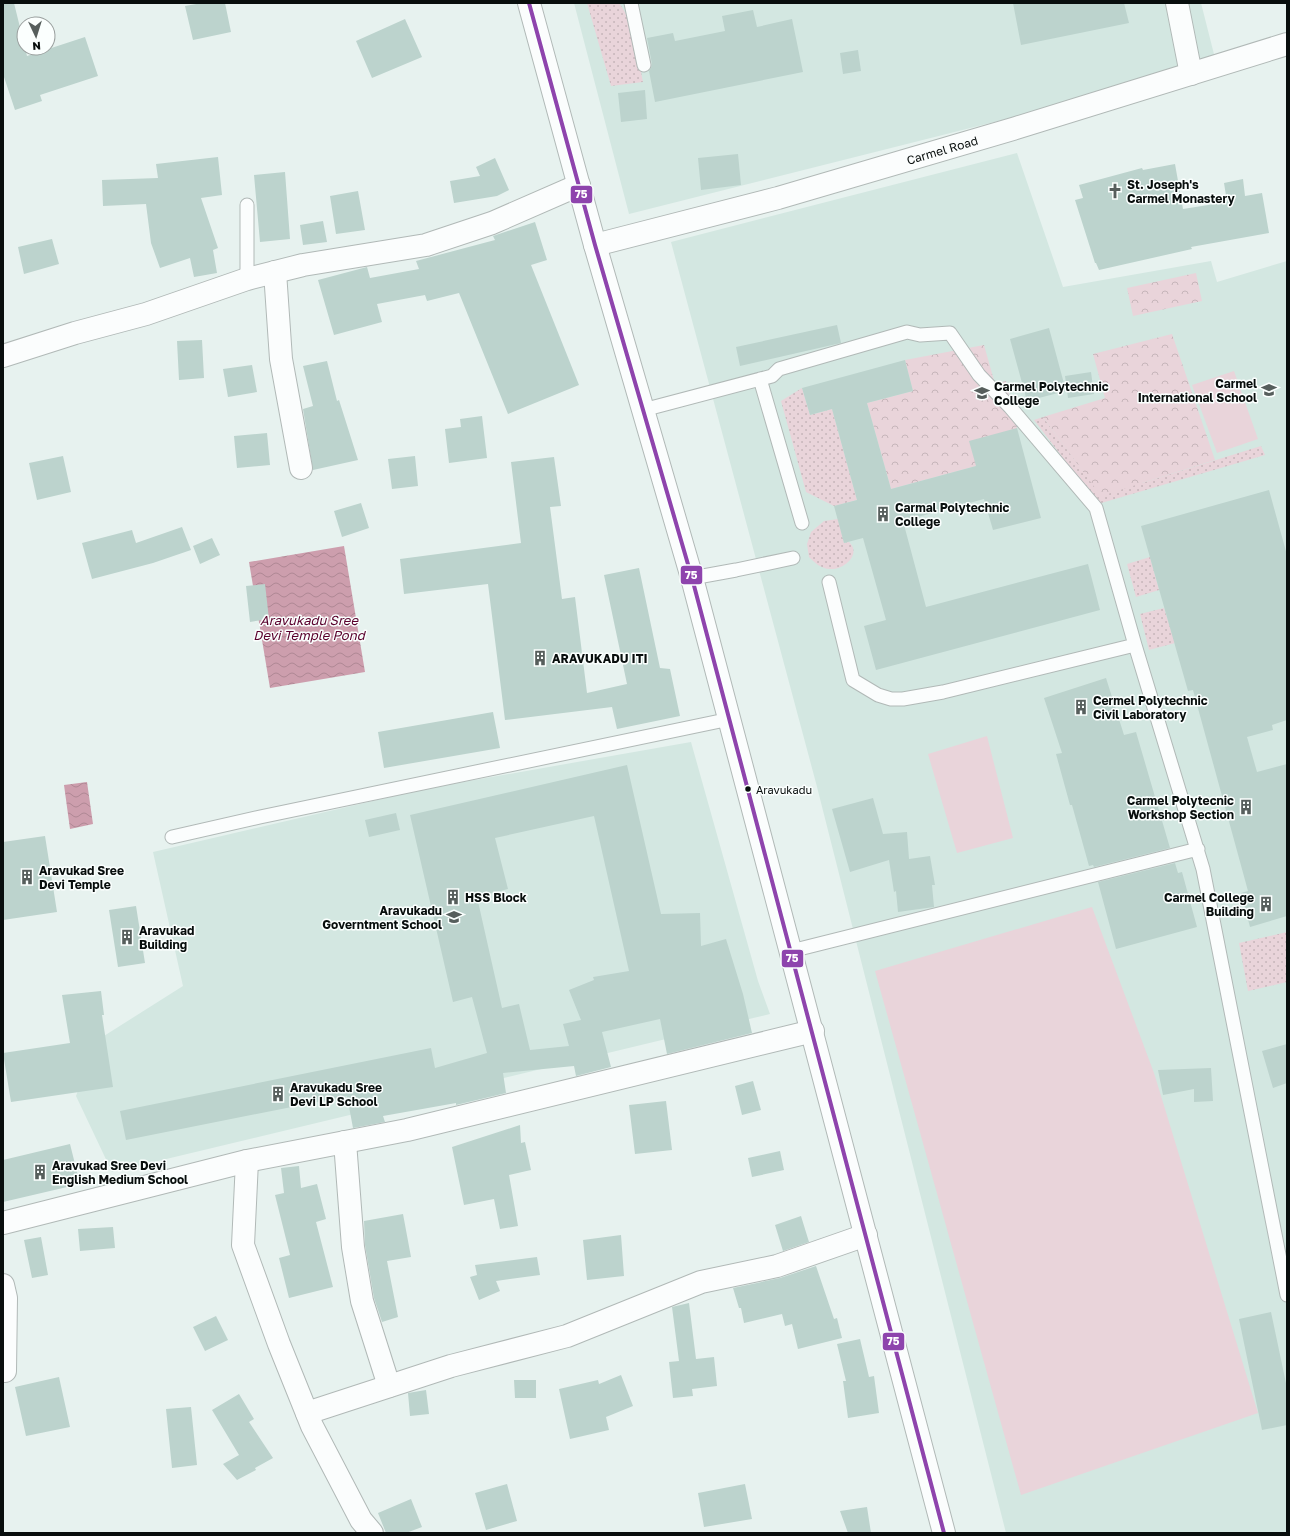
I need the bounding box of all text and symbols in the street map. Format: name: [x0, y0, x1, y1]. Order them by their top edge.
north arrow: [16, 16, 56, 56]
text: N: [32, 40, 41, 53]
street label: Carmel Road: [905, 132, 979, 167]
place label: St. Joseph's Carmel Monastery: [1127, 177, 1235, 206]
church icon: St. Joseph's Carmel Monastery: [1106, 182, 1124, 200]
line badge: 75: [570, 185, 593, 204]
text: 75: [575, 187, 588, 200]
place label: Carmel International School: [1138, 376, 1257, 405]
place label: Carmel Polytechnic College: [994, 379, 1109, 408]
school or university icon: Carmel International School: [1260, 381, 1278, 399]
school or university icon: Carmel Polytechnic College: [973, 384, 991, 402]
place label: Carmal Polytechnic College: [895, 500, 1010, 529]
building icon: Carmal Polytechnic College: [874, 505, 892, 523]
line badge: 75: [680, 565, 703, 585]
text: 75: [685, 568, 698, 581]
water label: Aravukadu Sree Devi Temple Pond: [253, 612, 367, 643]
building icon: ARAVUKADU ITI: [531, 649, 549, 667]
place label: ARAVUKADU ITI: [552, 651, 648, 666]
place label: Cermel Polytechnic Civil Laboratory: [1093, 693, 1208, 722]
building icon: Cermel Polytechnic Civil Laboratory: [1072, 698, 1090, 716]
place label: Aravukadu: [756, 783, 812, 796]
marker: Aravukadu: [743, 784, 753, 794]
place label: Carmel Polytecnic Workshop Section: [1127, 793, 1234, 822]
building icon: Carmel Polytecnic Workshop Section: [1237, 798, 1255, 816]
place label: Aravukad Sree Devi Temple: [39, 863, 124, 892]
building icon: Aravukad Sree Devi Temple: [18, 868, 36, 886]
building icon: HSS Block: [444, 888, 462, 906]
place label: HSS Block: [465, 890, 527, 905]
place label: Carmel College Building: [1164, 890, 1254, 919]
building icon: Carmel College Building: [1257, 895, 1275, 913]
place label: Aravukadu Governtment School: [322, 903, 442, 932]
school or university icon: Aravukadu Governtment School: [445, 908, 463, 926]
place label: Aravukad Building: [139, 923, 194, 952]
building icon: Aravukad Building: [118, 928, 136, 946]
line badge: 75: [781, 949, 804, 968]
text: 75: [786, 951, 799, 964]
place label: Aravukadu Sree Devi LP School: [290, 1080, 382, 1109]
building icon: Aravukadu Sree Devi LP School: [269, 1085, 287, 1103]
place label: Aravukad Sree Devi English Medium School: [52, 1158, 188, 1187]
building icon: Aravukad Sree Devi English Medium School: [31, 1163, 49, 1181]
line badge: 75: [882, 1332, 905, 1351]
text: 75: [887, 1334, 900, 1347]

